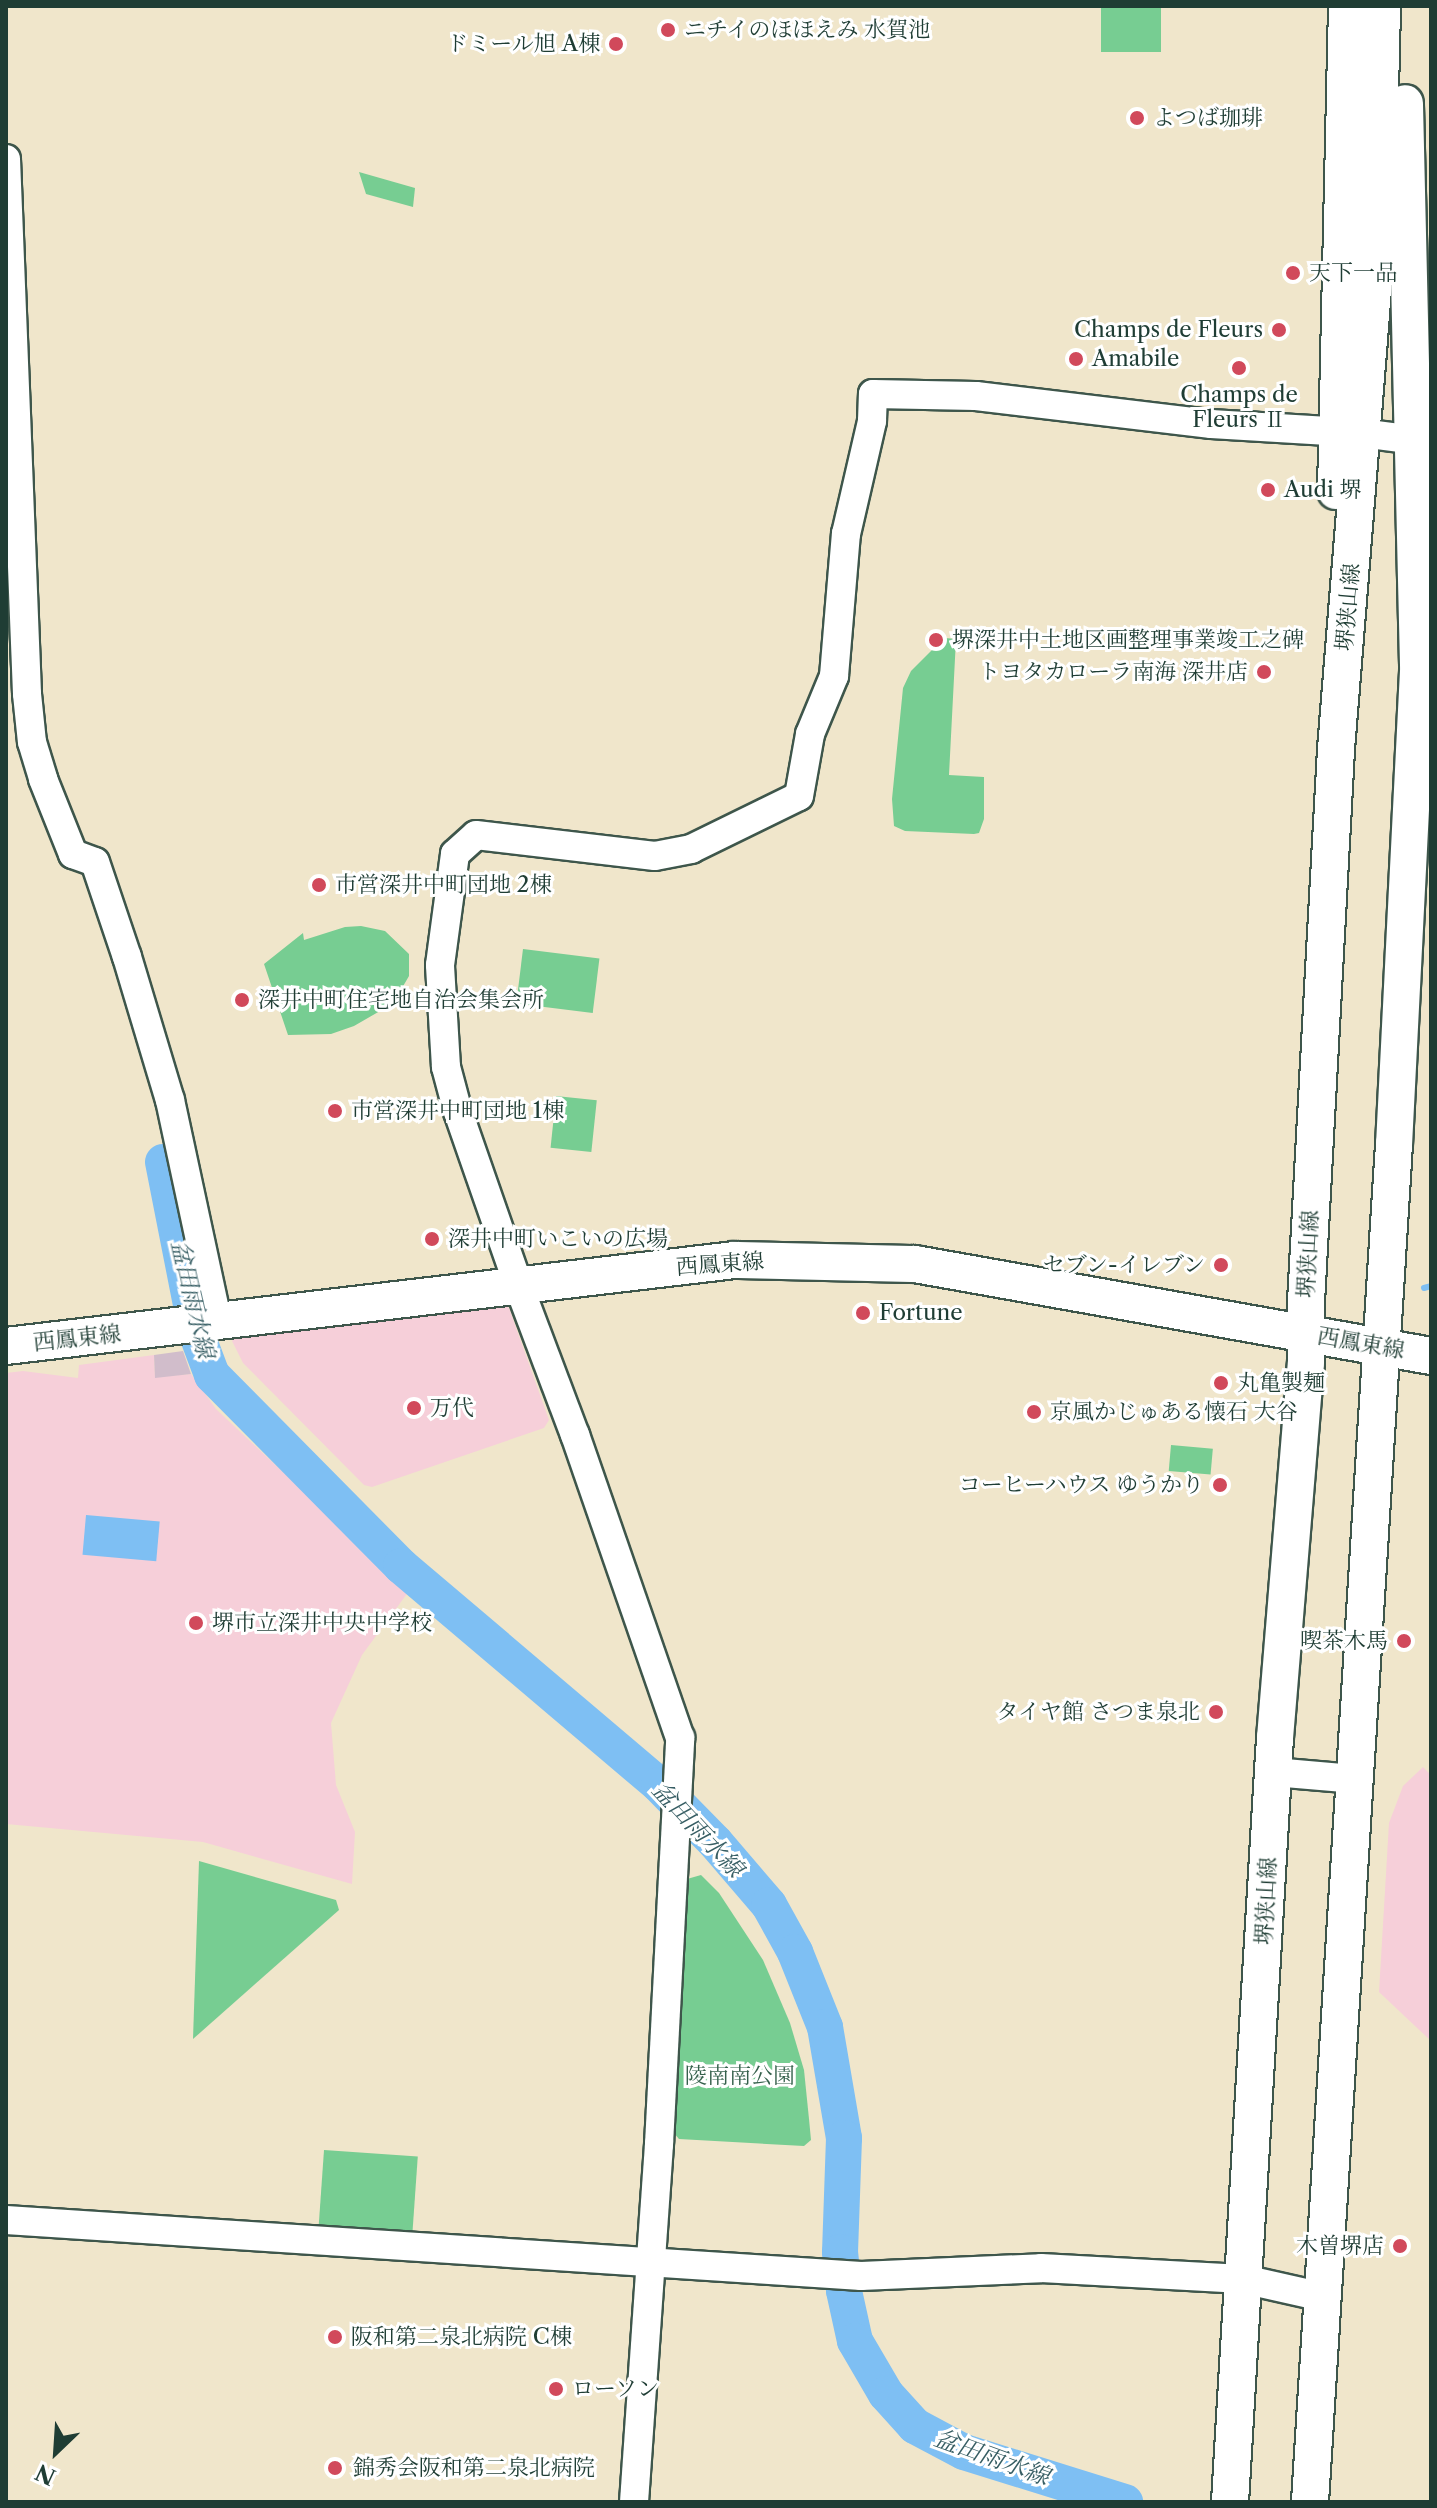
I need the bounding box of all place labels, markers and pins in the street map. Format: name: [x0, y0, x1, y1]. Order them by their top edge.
place label: ニチイのほほえみ 水賀池: [684, 17, 932, 43]
marker: ニチイのほほえみ 水賀池: [659, 21, 677, 39]
place label: ドミール旭 A棟: [446, 31, 600, 57]
marker: ドミール旭 A棟: [607, 35, 625, 53]
place label: よつば珈琲: [1153, 105, 1263, 131]
marker: よつば珈琲: [1128, 109, 1146, 127]
place label: 天下一品: [1309, 260, 1397, 286]
marker: 天下一品: [1284, 264, 1302, 282]
place label: Champs de Fleurs: [1074, 317, 1263, 343]
marker: Champs de Fleurs: [1270, 321, 1288, 339]
place label: Amabile: [1092, 346, 1179, 372]
marker: Amabile: [1067, 350, 1085, 368]
marker: Champs de Fleurs Ⅱ: [1230, 359, 1248, 377]
place label: Champs de Fleurs Ⅱ: [1180, 381, 1298, 432]
place label: Audi 堺: [1284, 477, 1361, 503]
marker: Audi 堺: [1259, 481, 1277, 499]
place label: 堺深井中土地区画整理事業竣工之碑: [952, 627, 1304, 653]
marker: 堺深井中土地区画整理事業竣工之碑: [927, 631, 945, 649]
place label: トヨタカローラ南海 深井店: [978, 659, 1248, 685]
marker: トヨタカローラ南海 深井店: [1255, 663, 1273, 681]
place label: 市営深井中町団地 2棟: [335, 872, 552, 898]
marker: 市営深井中町団地 2棟: [310, 876, 328, 894]
place label: 深井中町住宅地自治会集会所: [258, 987, 544, 1013]
marker: 深井中町住宅地自治会集会所: [233, 991, 251, 1009]
place label: 市営深井中町団地 1棟: [351, 1098, 564, 1124]
marker: 市営深井中町団地 1棟: [326, 1102, 344, 1120]
place label: 深井中町いこいの広場: [448, 1226, 668, 1252]
marker: 深井中町いこいの広場: [423, 1230, 441, 1248]
place label: セブン-イレブン: [1041, 1252, 1205, 1278]
marker: セブン-イレブン: [1212, 1256, 1230, 1274]
place label: Fortune: [879, 1300, 963, 1326]
marker: Fortune: [854, 1304, 872, 1322]
place label: 丸亀製麺: [1237, 1370, 1325, 1396]
marker: 丸亀製麺: [1212, 1374, 1230, 1392]
place label: 万代: [430, 1395, 474, 1421]
marker: 万代: [405, 1399, 423, 1417]
place label: 京風かじゅある懐石 大谷: [1050, 1399, 1298, 1425]
marker: 京風かじゅある懐石 大谷: [1025, 1403, 1043, 1421]
place label: コーヒーハウス ゆうかり: [957, 1472, 1204, 1498]
marker: コーヒーハウス ゆうかり: [1211, 1476, 1229, 1494]
place label: 堺市立深井中央中学校: [212, 1610, 432, 1636]
marker: 堺市立深井中央中学校: [187, 1614, 205, 1632]
place label: 喫茶木馬: [1300, 1628, 1388, 1654]
marker: 喫茶木馬: [1395, 1632, 1413, 1650]
place label: タイヤ館 さつま泉北: [996, 1699, 1200, 1725]
marker: タイヤ館 さつま泉北: [1207, 1703, 1225, 1721]
place label: 木曽堺店: [1296, 2233, 1384, 2259]
marker: 木曽堺店: [1391, 2237, 1409, 2255]
place label: 阪和第二泉北病院 C棟: [351, 2324, 572, 2350]
marker: 阪和第二泉北病院 C棟: [326, 2328, 344, 2346]
place label: ローソン: [572, 2376, 660, 2402]
marker: ローソン: [547, 2380, 565, 2398]
place label: 錦秀会阪和第二泉北病院: [353, 2455, 595, 2481]
marker: 錦秀会阪和第二泉北病院: [324, 2457, 346, 2479]

